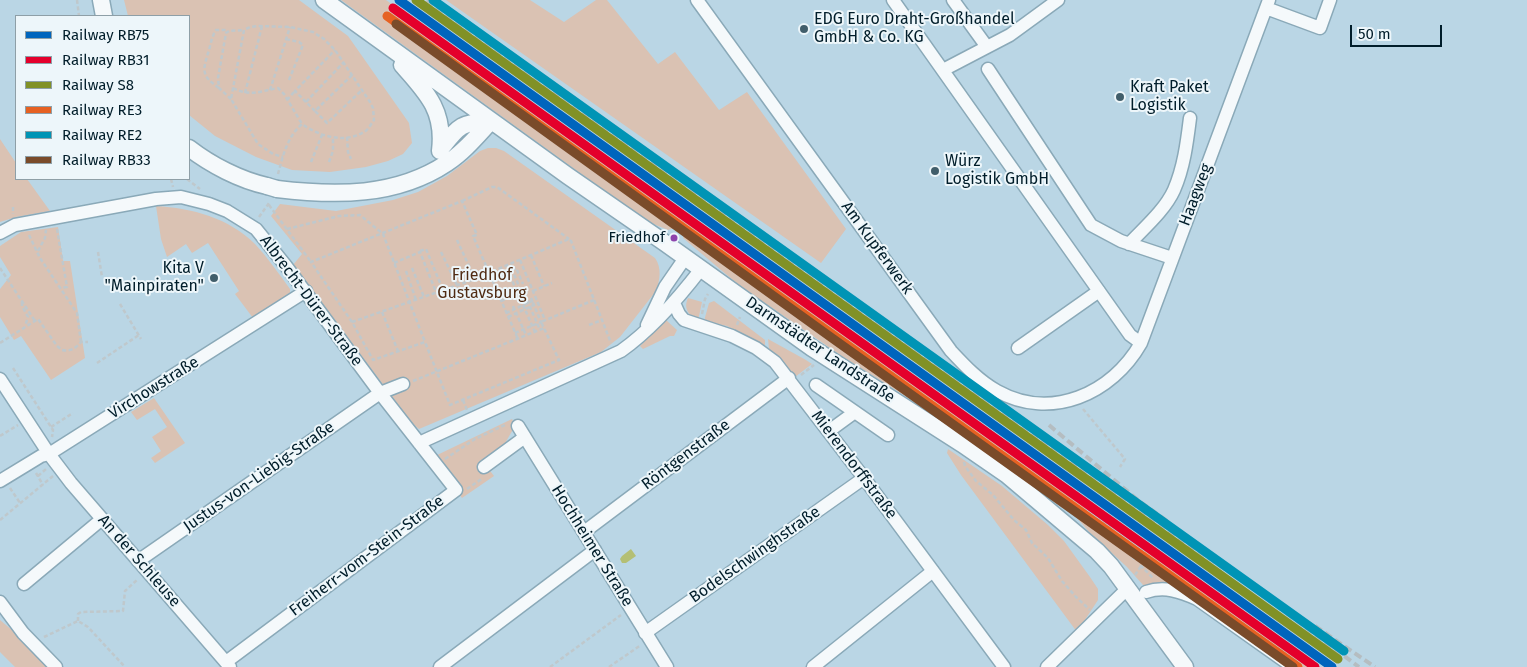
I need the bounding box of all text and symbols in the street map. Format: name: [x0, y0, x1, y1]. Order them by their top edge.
place label: EDG Euro Draht-Großhandel GmbH & Co. KG: [814, 10, 1015, 48]
legend: [15, 15, 190, 180]
scale bar: [1352, 15, 1444, 47]
marker: EDG Euro Draht-Großhandel GmbH & Co. KG: [798, 23, 810, 35]
text: 50 m: [1358, 25, 1391, 43]
text: Railway RB75: [62, 26, 149, 44]
text: Railway RB31: [62, 51, 149, 69]
text: Railway S8: [62, 76, 134, 94]
place label: Kraft Paket Logistik: [1130, 78, 1209, 116]
marker: Kraft Paket Logistik: [1114, 91, 1126, 103]
text: Railway RE3: [62, 101, 142, 119]
text: Railway RE2: [62, 126, 142, 144]
text: Railway RB33: [62, 151, 151, 169]
place label: Würz Logistik GmbH: [945, 152, 1049, 190]
street label: Haagweg: [1175, 161, 1217, 229]
marker: Würz Logistik GmbH: [929, 165, 941, 177]
street label: Am Kupferwerk: [837, 198, 917, 298]
place label: Friedhof: [608, 229, 665, 247]
street label: Albrecht-Dürer-Straße: [256, 232, 366, 370]
marker: Friedhof: [669, 233, 679, 243]
place label: Kita V "Mainpiraten": [104, 259, 204, 297]
park label: Friedhof Gustavsburg: [437, 266, 527, 304]
marker: Kita V "Mainpiraten": [208, 272, 220, 284]
street label: Darmstädter Landstraße: [742, 293, 898, 407]
street label: Virchowstraße: [105, 353, 203, 423]
street label: Mierendorffstraße: [807, 407, 901, 523]
street label: Röntgenstraße: [638, 416, 734, 494]
street label: Justus-von-Liebig-Straße: [180, 418, 338, 536]
street label: Hochheimer Straße: [547, 482, 637, 610]
street label: Freiherr-vom-Stein-Straße: [286, 492, 448, 620]
street label: Bodelschwinghstraße: [686, 503, 824, 607]
street label: An der Schleuse: [94, 511, 184, 611]

